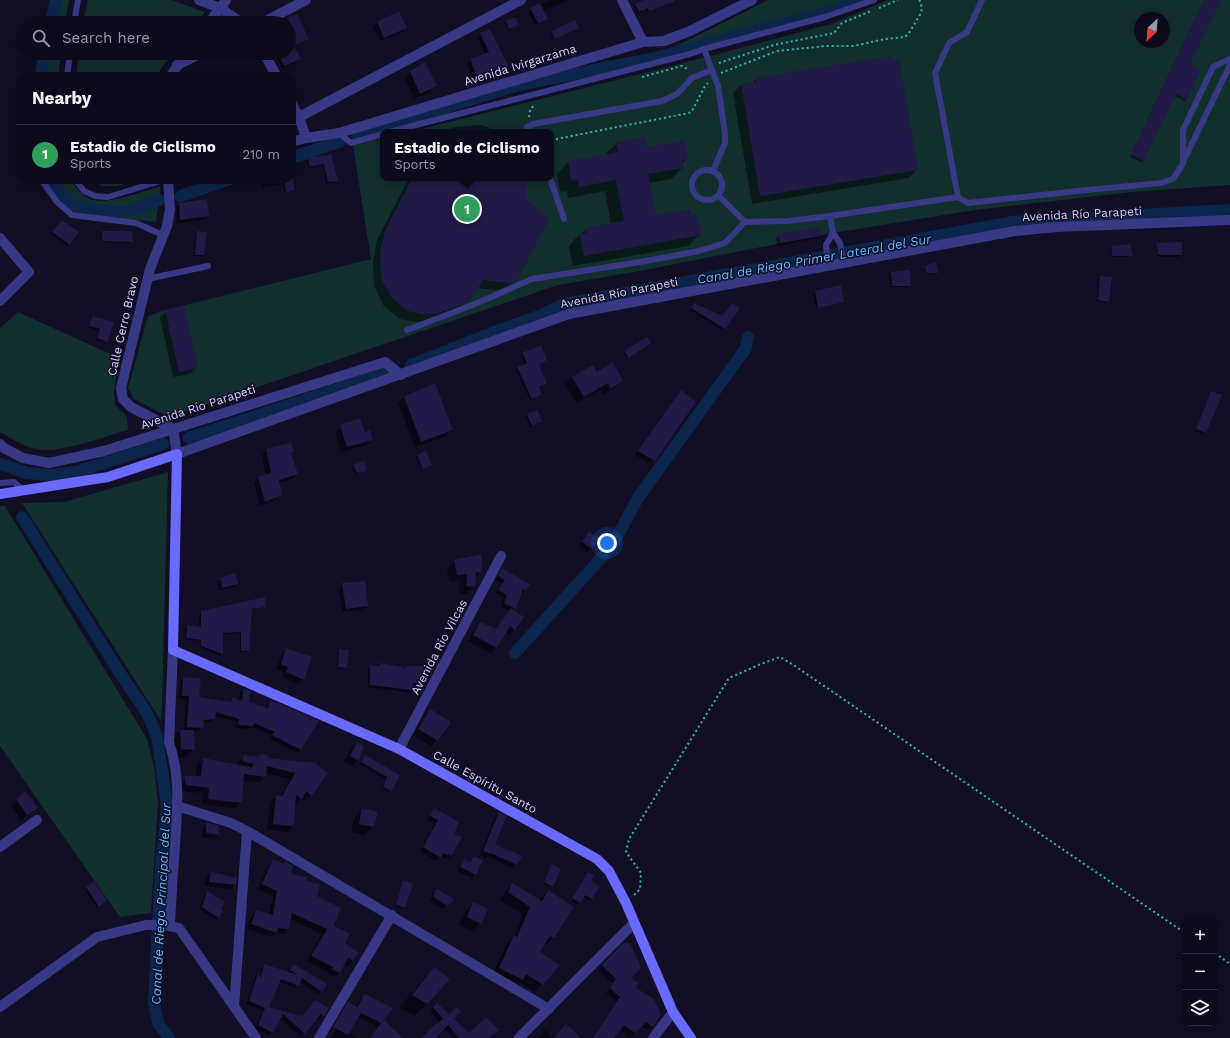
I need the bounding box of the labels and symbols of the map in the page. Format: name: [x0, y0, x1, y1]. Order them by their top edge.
north arrow: [1134, 12, 1170, 48]
street label: Avenida Ivirgarzama: [462, 41, 578, 89]
pin: 1: [454, 194, 480, 224]
street label: Avenida Río Parapeti: [1022, 204, 1142, 224]
water label: Canal de Riego Primer Lateral del Sur: [696, 231, 933, 287]
street label: Calle Cerro Bravo: [105, 275, 141, 377]
street label: Avenida Río Parapeti: [559, 275, 679, 311]
street label: Avenida Río Parapeti: [139, 382, 257, 432]
your location: [597, 533, 617, 553]
street label: Avenida Río Vilcas: [408, 597, 470, 697]
street label: Calle Espíritu Santo: [431, 748, 539, 816]
water label: Canal de Riego Principal del Sur: [148, 802, 174, 1005]

